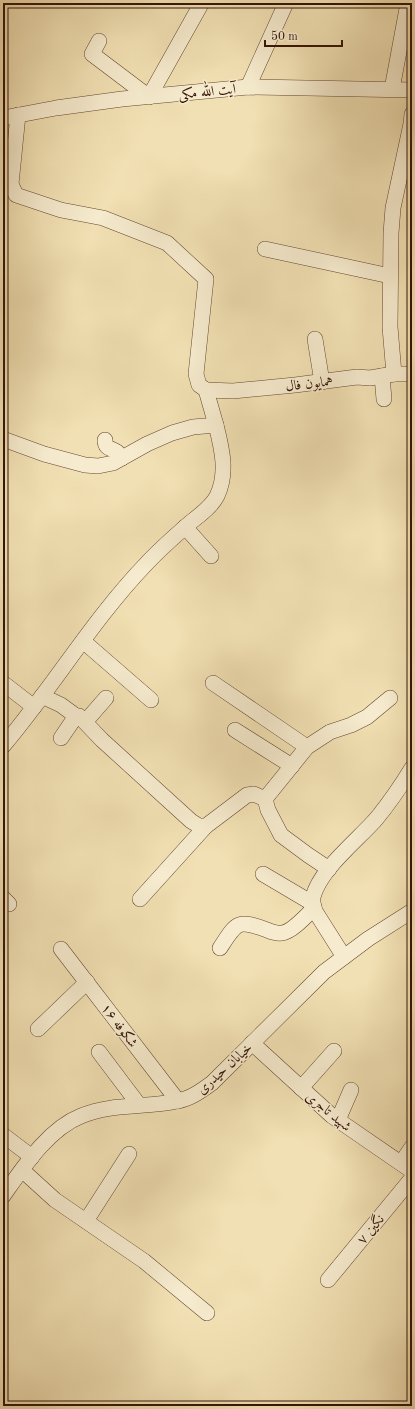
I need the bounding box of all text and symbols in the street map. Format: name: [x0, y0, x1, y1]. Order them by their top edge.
scale bar: [265, 22, 342, 48]
text: 50 m: [271, 30, 298, 43]
street label: آیت الله مکی: [177, 77, 239, 104]
street label: همایون فال: [285, 374, 334, 395]
street label: شکوفه ۱۶: [98, 1001, 141, 1051]
street label: خیابان حیدری: [194, 1040, 256, 1098]
street label: شهید تاجری: [302, 1089, 354, 1136]
street label: نگین ۷: [352, 1210, 388, 1248]

